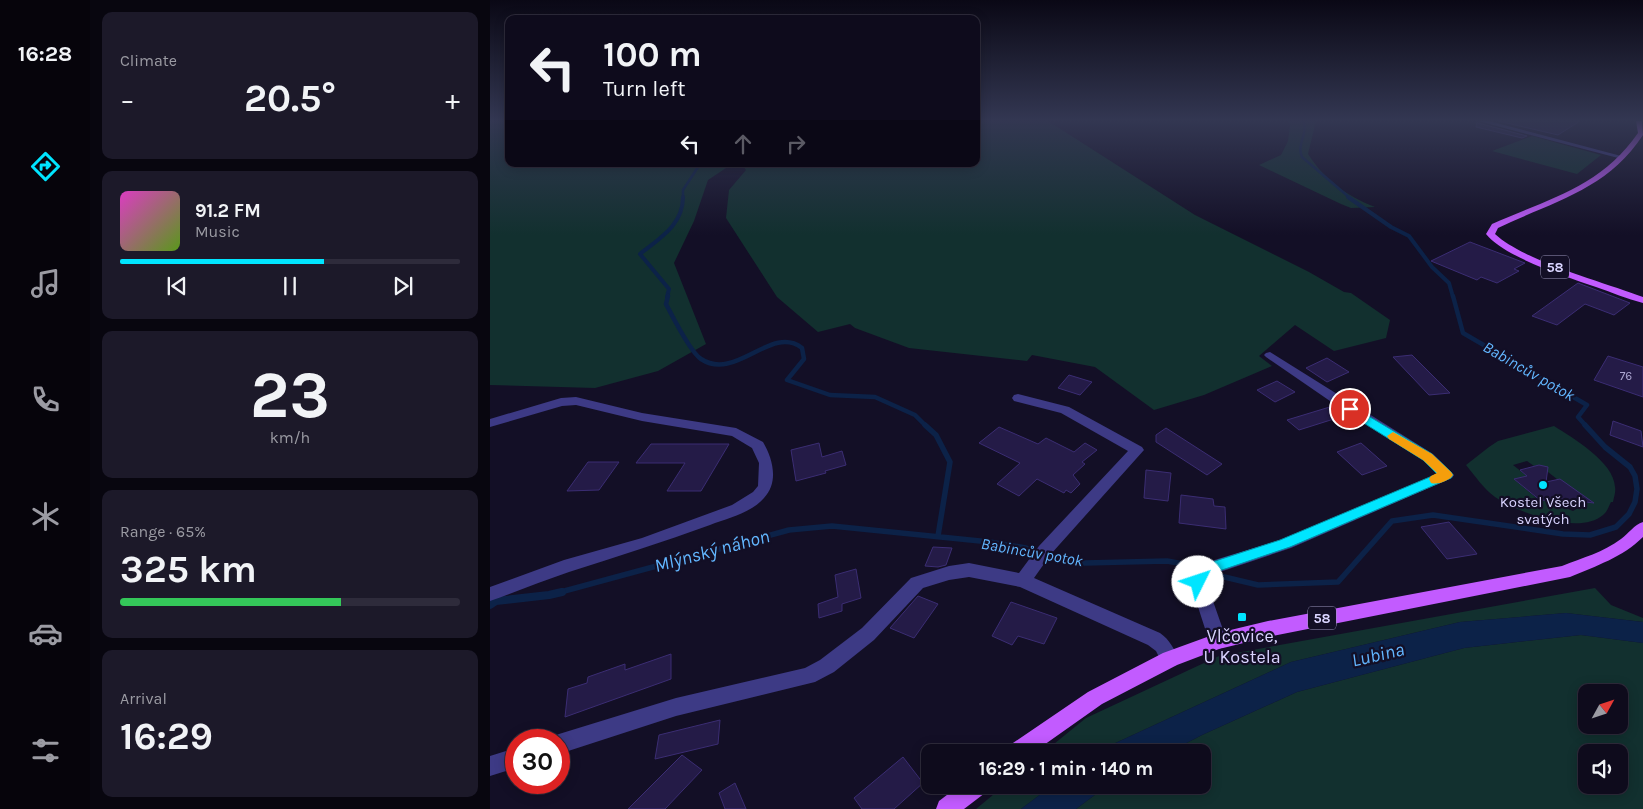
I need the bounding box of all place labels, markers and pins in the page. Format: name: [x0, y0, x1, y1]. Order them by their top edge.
pin: [1329, 388, 1371, 430]
marker: Kostel Všech svatých: [1537, 479, 1549, 491]
place label: Kostel Všech svatých: [1500, 493, 1586, 528]
marker: Vlčovice, U Kostela: [1236, 611, 1248, 623]
place label: Vlčovice, U Kostela: [1203, 625, 1281, 668]

